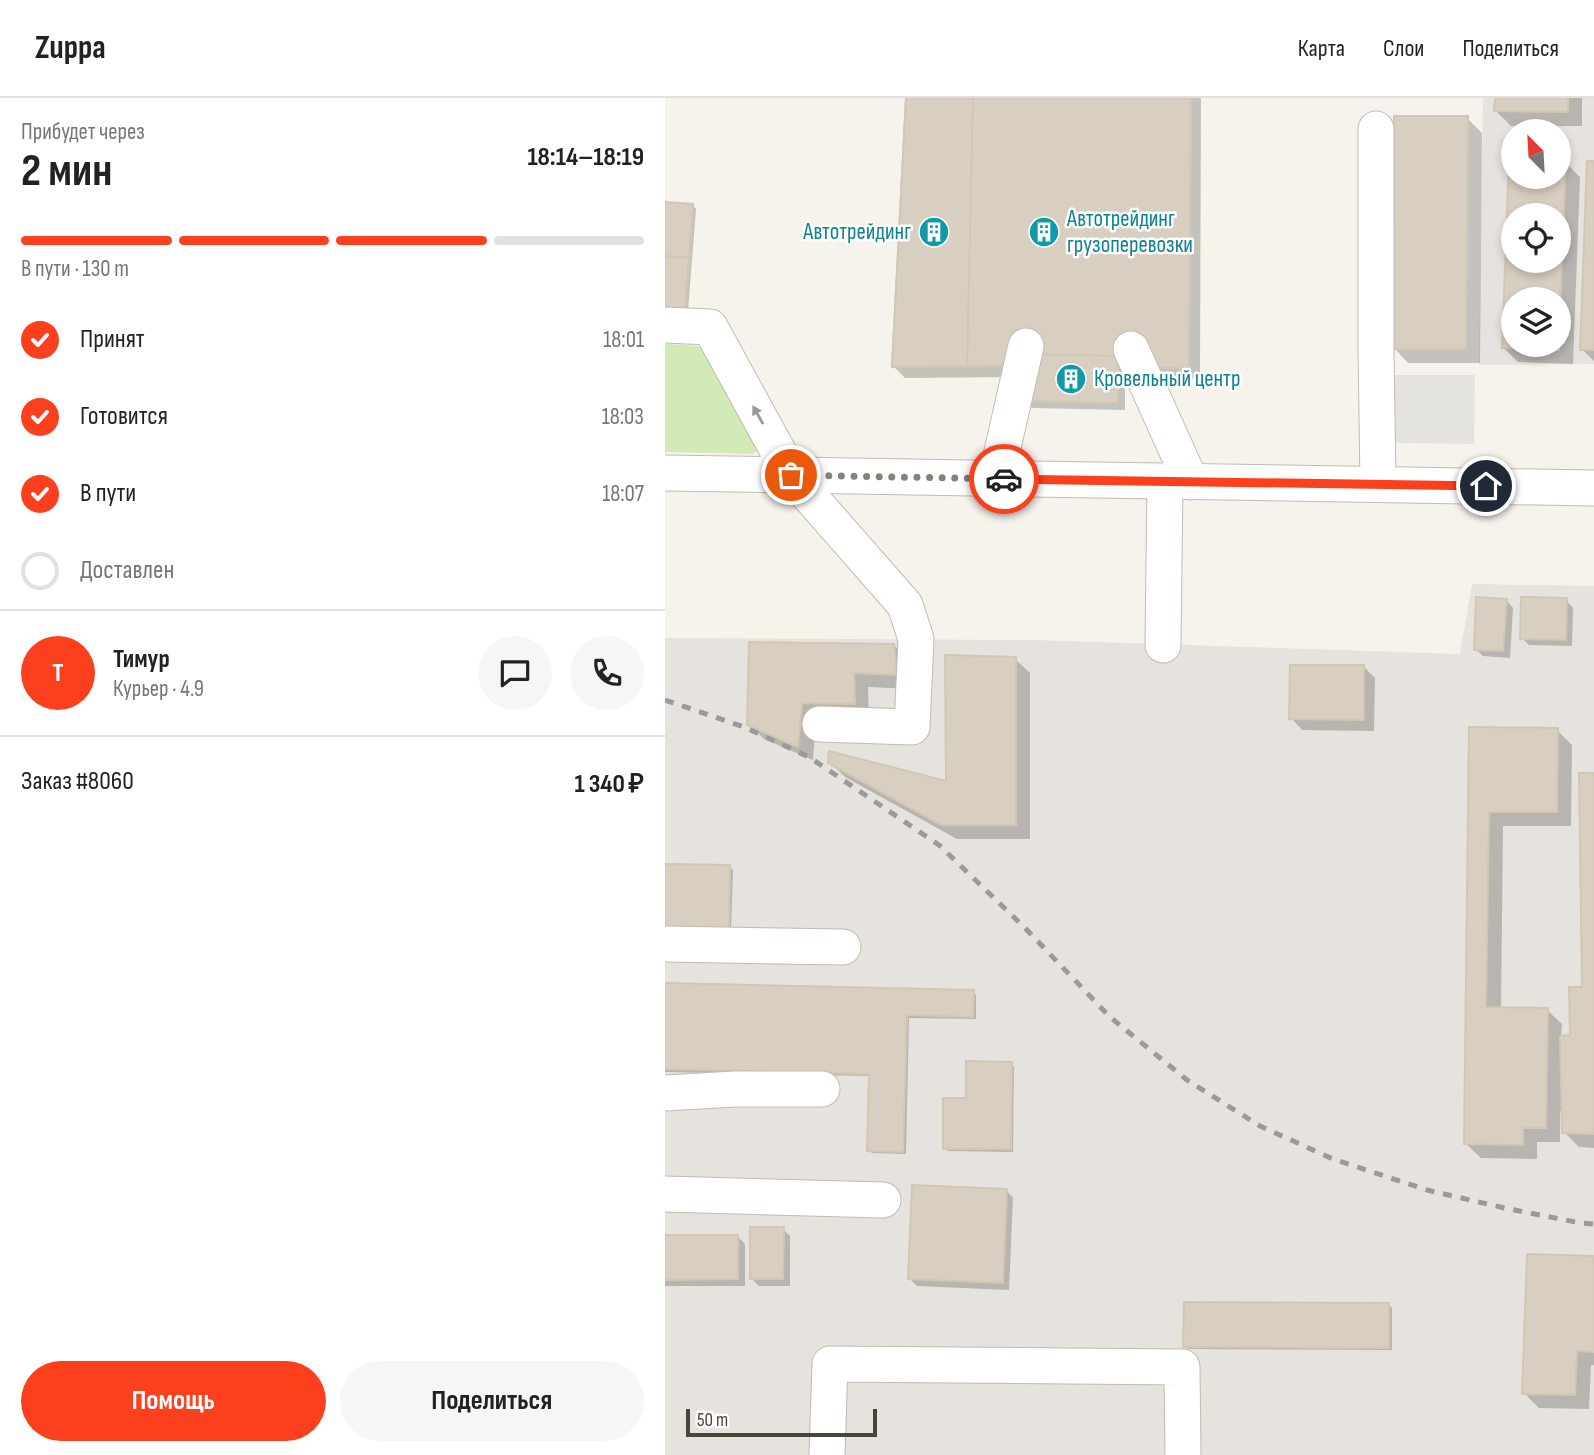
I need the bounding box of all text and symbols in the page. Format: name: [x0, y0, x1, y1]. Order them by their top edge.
text: Zuppa: [35, 28, 106, 68]
text: Карта: [1298, 34, 1345, 63]
text: Слои: [1383, 34, 1424, 63]
text: Поделиться: [1462, 34, 1559, 63]
text: Прибудет через: [21, 118, 145, 146]
north arrow: [1501, 119, 1571, 189]
map controls: [1501, 119, 1571, 357]
text: 18:14–18:19: [527, 142, 644, 173]
text: 2 мин: [21, 144, 112, 199]
button: locate: [1501, 203, 1571, 273]
place label: Автотрейдинг грузоперевозки: [1066, 205, 1193, 259]
building icon: Автотрейдинг: [917, 215, 951, 249]
building icon: Автотрейдинг грузоперевозки: [1027, 215, 1061, 249]
place label: Автотрейдинг: [802, 218, 911, 246]
text: В пути · 130 m: [21, 255, 129, 283]
button: layers: [1501, 287, 1571, 357]
icon: check: [21, 321, 59, 359]
text: Принят: [80, 324, 145, 355]
text: 18:01: [603, 326, 644, 354]
building icon: Кровельный центр: [1054, 362, 1088, 396]
place label: Кровельный центр: [1094, 365, 1240, 393]
icon: check: [21, 398, 59, 436]
text: Готовится: [80, 401, 168, 432]
text: 18:03: [602, 403, 644, 431]
one-way arrow: [752, 406, 764, 425]
courier: [969, 444, 1039, 514]
pin: [761, 445, 821, 505]
icon: bag: [772, 456, 810, 494]
pin: [1456, 456, 1516, 516]
icon: car: [985, 460, 1023, 498]
icon: home: [1467, 467, 1505, 505]
icon: check: [21, 475, 59, 513]
text: В пути: [80, 478, 136, 509]
text: 18:07: [602, 480, 644, 508]
text: Доставлен: [80, 555, 174, 586]
button: chat: [478, 636, 552, 710]
button: phone: [570, 636, 644, 710]
text: Тимур: [113, 644, 170, 675]
text: Т: [52, 658, 64, 689]
text: Курьер · 4.9: [113, 675, 204, 703]
text: Заказ #8060: [21, 766, 134, 797]
text: 1 340 ₽: [574, 769, 644, 800]
button: Помощь: [21, 1361, 326, 1441]
button: Поделиться: [340, 1361, 644, 1441]
scale bar: [686, 1406, 877, 1438]
text: 50 m: [697, 1409, 728, 1432]

